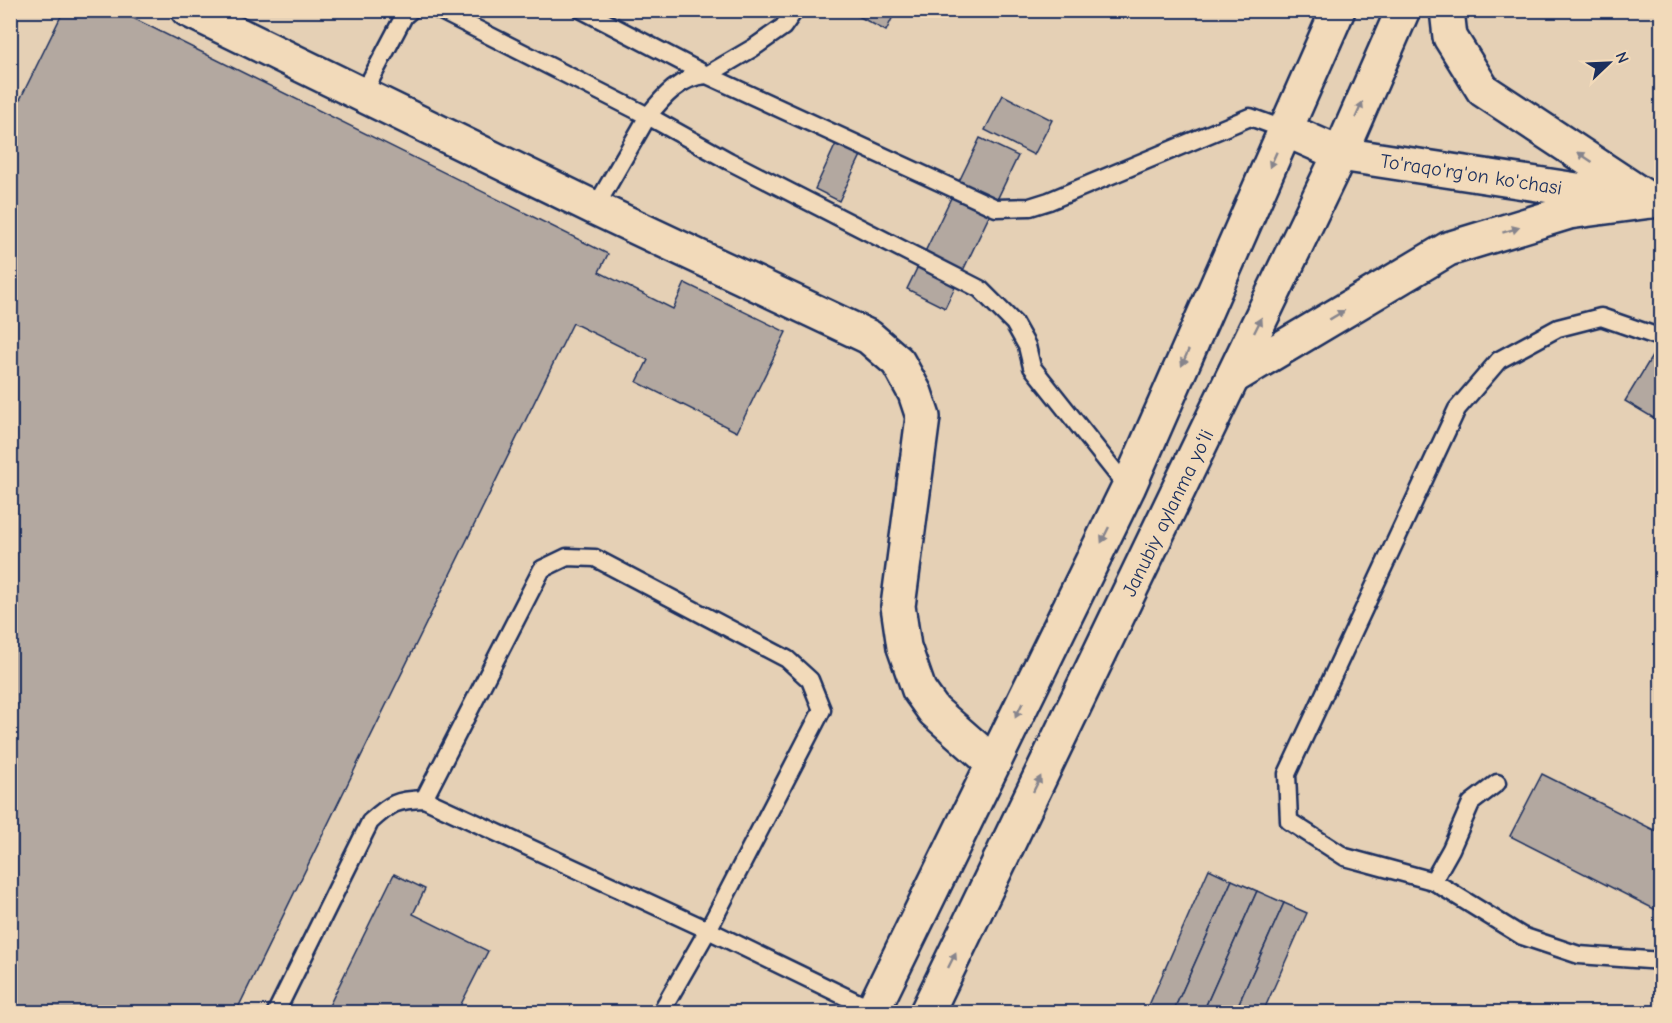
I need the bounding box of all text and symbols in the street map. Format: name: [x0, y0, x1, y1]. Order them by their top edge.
north arrow: [1579, 33, 1639, 93]
text: N: [1612, 49, 1632, 66]
one-way arrow: [1354, 101, 1364, 119]
street label: To'raqo'rg'on ko'chasi: [1379, 149, 1564, 199]
one-way arrow: [1577, 151, 1593, 163]
one-way arrow: [1268, 152, 1277, 169]
one-way arrow: [1502, 225, 1520, 234]
one-way arrow: [1329, 310, 1346, 320]
one-way arrow: [1254, 316, 1263, 333]
one-way arrow: [1181, 349, 1190, 366]
street label: Janubiy aylanma yoʻli: [1118, 426, 1218, 600]
one-way arrow: [1100, 527, 1109, 544]
one-way arrow: [1014, 702, 1023, 719]
one-way arrow: [1032, 776, 1041, 793]
one-way arrow: [948, 951, 957, 968]

